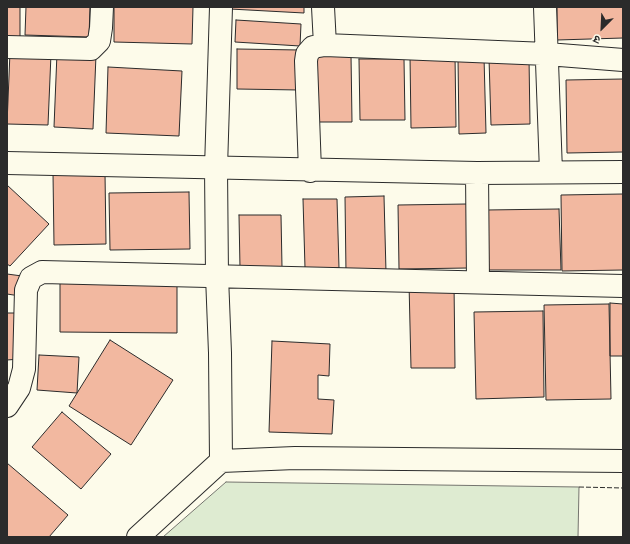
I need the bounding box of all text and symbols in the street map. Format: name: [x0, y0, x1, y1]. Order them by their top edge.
north arrow: [582, 8, 622, 48]
text: उ: [592, 33, 602, 46]

